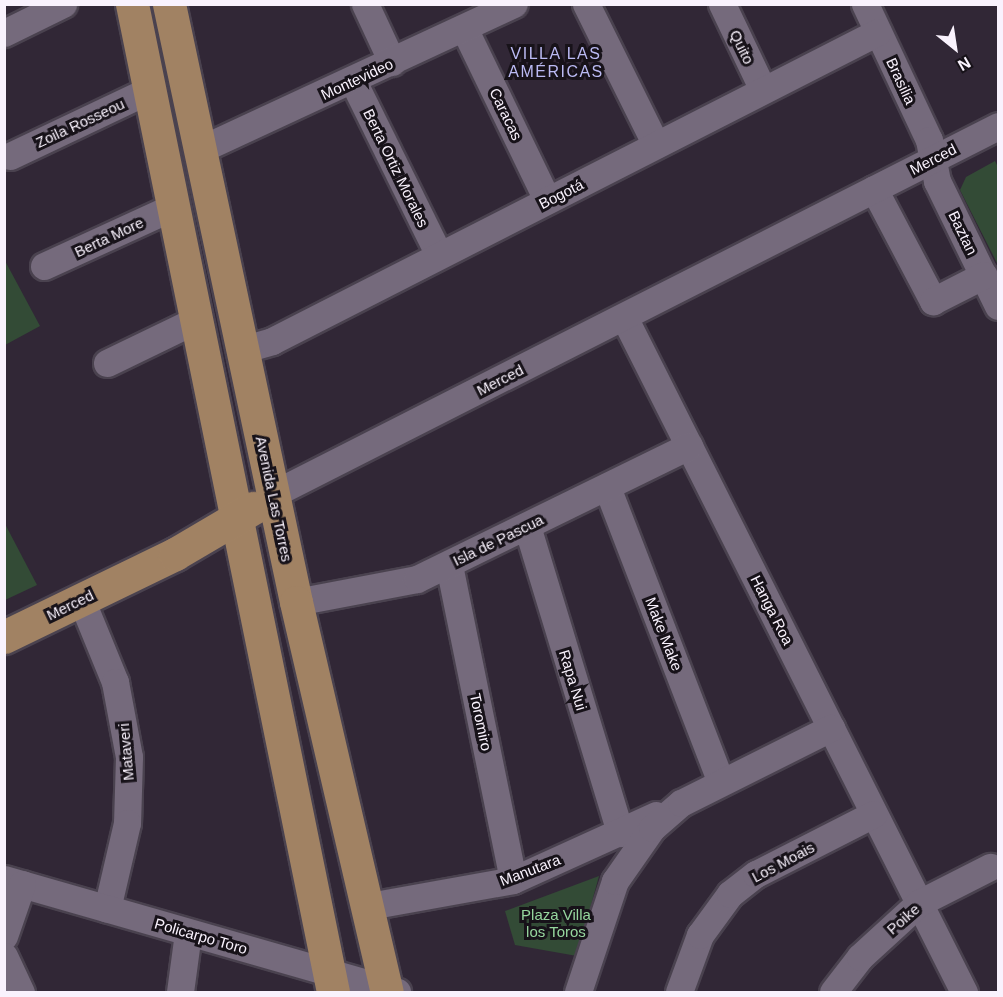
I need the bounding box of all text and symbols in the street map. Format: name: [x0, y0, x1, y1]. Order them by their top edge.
north arrow: [925, 18, 985, 78]
street label: Quito: [726, 27, 758, 67]
district label: VILLA LAS AMÉRICAS: [508, 44, 604, 82]
street label: Montevideo: [318, 54, 396, 104]
text: N: [955, 54, 974, 74]
street label: Brasilia: [882, 55, 920, 107]
street label: Caracas: [486, 85, 526, 143]
street label: Zoila Rosseou: [33, 95, 127, 151]
street label: Berta Ortiz Morales: [360, 106, 432, 230]
street label: Merced: [907, 140, 959, 178]
street label: Bogotá: [536, 175, 586, 213]
street label: Baztan: [945, 208, 981, 258]
street label: Berta More: [72, 213, 146, 261]
street label: Merced: [474, 361, 526, 399]
street label: Avenida Las Torres: [252, 434, 296, 564]
street label: Isla de Pascua: [450, 510, 546, 570]
street label: Hanga Roa: [747, 572, 797, 648]
street label: Merced: [44, 586, 96, 624]
street label: Make Make: [642, 595, 686, 673]
street label: Rapa Nui: [555, 647, 591, 713]
street label: Toromiro: [466, 692, 496, 752]
street label: Mataveri: [115, 723, 137, 781]
street label: Los Moais: [749, 838, 817, 886]
street label: Manutara: [497, 850, 563, 890]
street label: Poike: [883, 900, 923, 938]
park label: Plaza Villa los Toros: [521, 905, 591, 940]
street label: Policarpo Toro: [152, 914, 250, 958]

